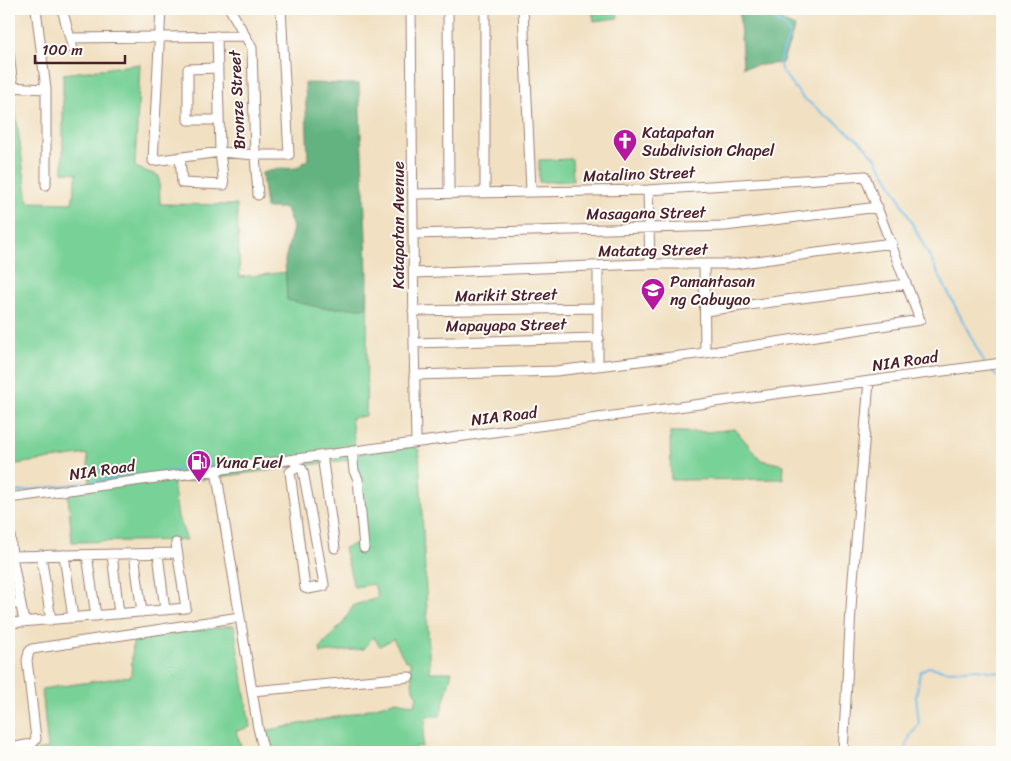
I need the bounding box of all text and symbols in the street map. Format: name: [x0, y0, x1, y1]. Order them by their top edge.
scale bar: [35, 32, 125, 64]
text: 100 m: [42, 37, 83, 63]
street label: Bronze Street: [220, 49, 254, 150]
place label: Katapatan Subdivision Chapel: [642, 118, 775, 165]
church icon: Katapatan Subdivision Chapel: [612, 128, 638, 162]
street label: Matalino Street: [582, 158, 696, 190]
street label: Katapatan Avenue: [384, 161, 413, 289]
street label: Masagana Street: [586, 197, 707, 229]
street label: Matatag Street: [598, 235, 709, 265]
place label: Pamantasan ng Cabuyao: [670, 267, 756, 314]
school or university icon: Pamantasan ng Cabuyao: [640, 277, 666, 311]
street label: Marikit Street: [455, 280, 558, 310]
street label: Mapayapa Street: [445, 309, 567, 341]
street label: NIA Road: [870, 342, 941, 380]
street label: NIA Road: [469, 397, 540, 434]
place label: Yuna Fuel: [216, 448, 283, 477]
fuel station icon: Yuna Fuel: [186, 449, 212, 483]
street label: NIA Road: [67, 451, 138, 489]

